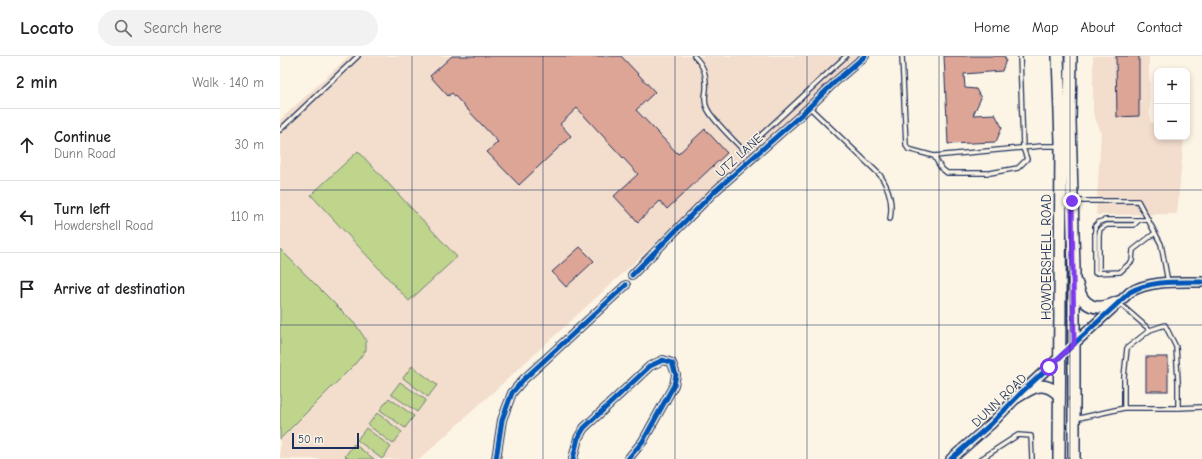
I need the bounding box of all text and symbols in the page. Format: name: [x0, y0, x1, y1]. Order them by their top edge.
search box: [98, 10, 378, 46]
text: Locato: [20, 17, 74, 39]
icon: search: [112, 17, 134, 39]
text: Search here: [144, 19, 222, 37]
text: Home: [974, 19, 1010, 36]
text: Map: [1032, 19, 1058, 36]
text: About: [1080, 19, 1115, 36]
text: Contact: [1137, 19, 1182, 36]
map controls: [1154, 68, 1190, 140]
button: +: [1154, 68, 1190, 104]
text: 2 min: [16, 73, 57, 92]
text: Walk · 140 m: [192, 75, 264, 90]
button: −: [1154, 104, 1190, 140]
text: Continue: [54, 128, 111, 146]
street label: UTZ LANE: [712, 130, 766, 180]
icon: ahead: [16, 134, 38, 156]
text: 30 m: [234, 137, 264, 152]
text: Dunn Road: [54, 146, 116, 161]
route end: [1063, 192, 1081, 210]
street label: HOWDERSHELL ROAD: [1039, 194, 1054, 320]
text: Turn left: [54, 200, 110, 218]
icon: left: [16, 206, 38, 228]
text: 110 m: [231, 209, 264, 224]
text: Howdershell Road: [54, 218, 153, 233]
icon: arrive: [16, 278, 38, 300]
text: Arrive at destination: [54, 280, 185, 298]
route start: [1040, 358, 1058, 376]
street label: DUNN ROAD: [968, 370, 1030, 430]
scale bar: [292, 431, 359, 450]
text: 50 m: [298, 433, 323, 446]

